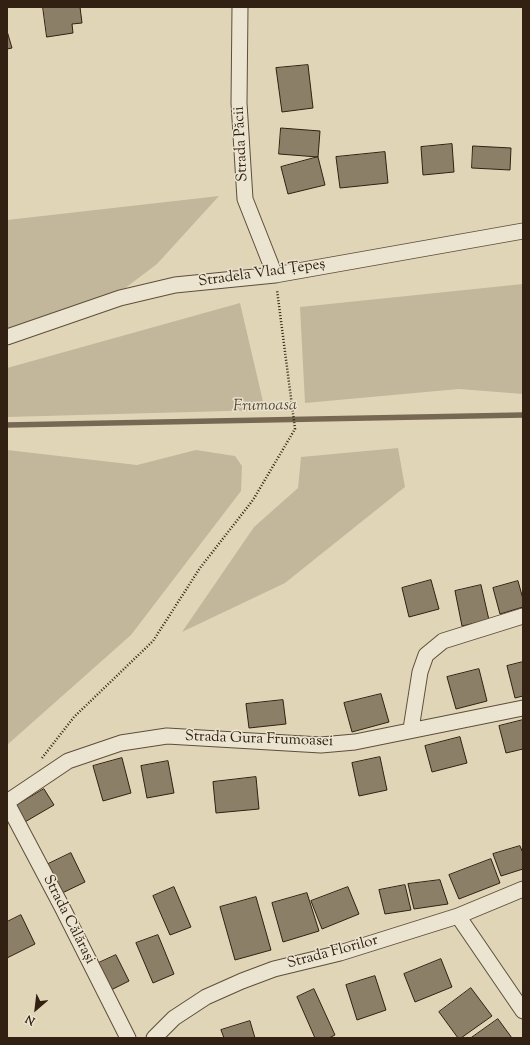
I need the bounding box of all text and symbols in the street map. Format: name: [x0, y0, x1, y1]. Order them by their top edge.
street label: Strada Păcii: [231, 106, 253, 182]
street label: Stradela Vlad Țepeş: [197, 256, 327, 292]
water label: Frumoasa: [233, 397, 297, 417]
street label: Strada Gura Frumoasei: [184, 728, 334, 752]
street label: Strada Călărași: [38, 873, 98, 967]
street label: Strada Florilor: [286, 932, 380, 974]
north arrow: [16, 989, 56, 1029]
text: N: [23, 1010, 38, 1029]

